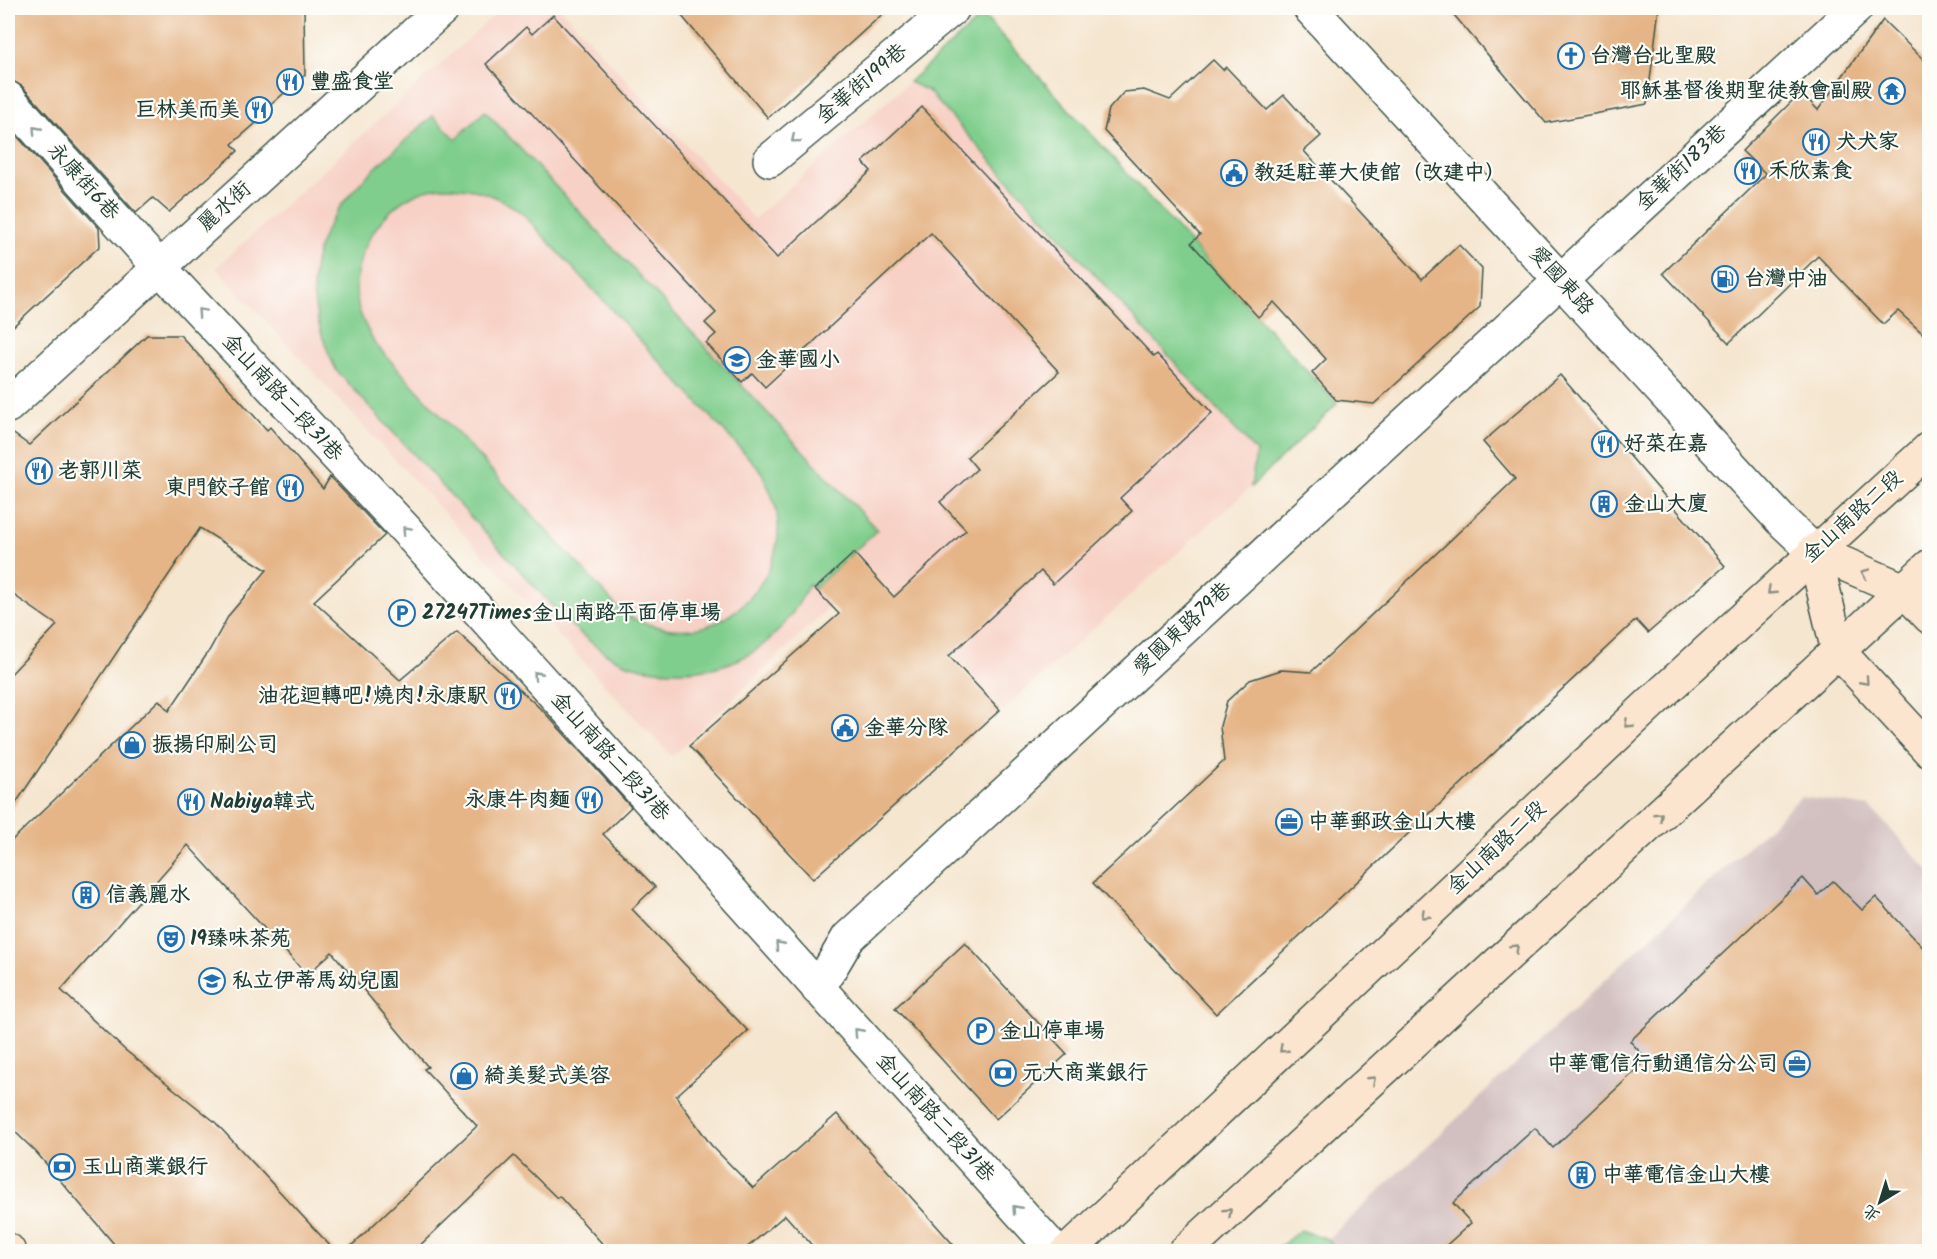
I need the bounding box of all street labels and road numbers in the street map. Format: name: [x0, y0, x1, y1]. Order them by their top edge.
street label: 金華街199巷: [809, 36, 915, 132]
street label: 金華街183巷: [1629, 117, 1735, 219]
street label: 永康街6巷: [39, 135, 127, 229]
street label: 麗水街: [191, 174, 259, 240]
street label: 愛國東路: [1521, 239, 1601, 323]
street label: 金山南路二段31巷: [213, 326, 351, 470]
street label: 金山南路二段: [1795, 463, 1911, 571]
street label: 愛國東路79巷: [1126, 574, 1240, 684]
street label: 金山南路二段31巷: [542, 684, 678, 830]
street label: 金山南路二段: [1440, 793, 1554, 903]
street label: 金山南路二段31巷: [867, 1045, 1003, 1191]

